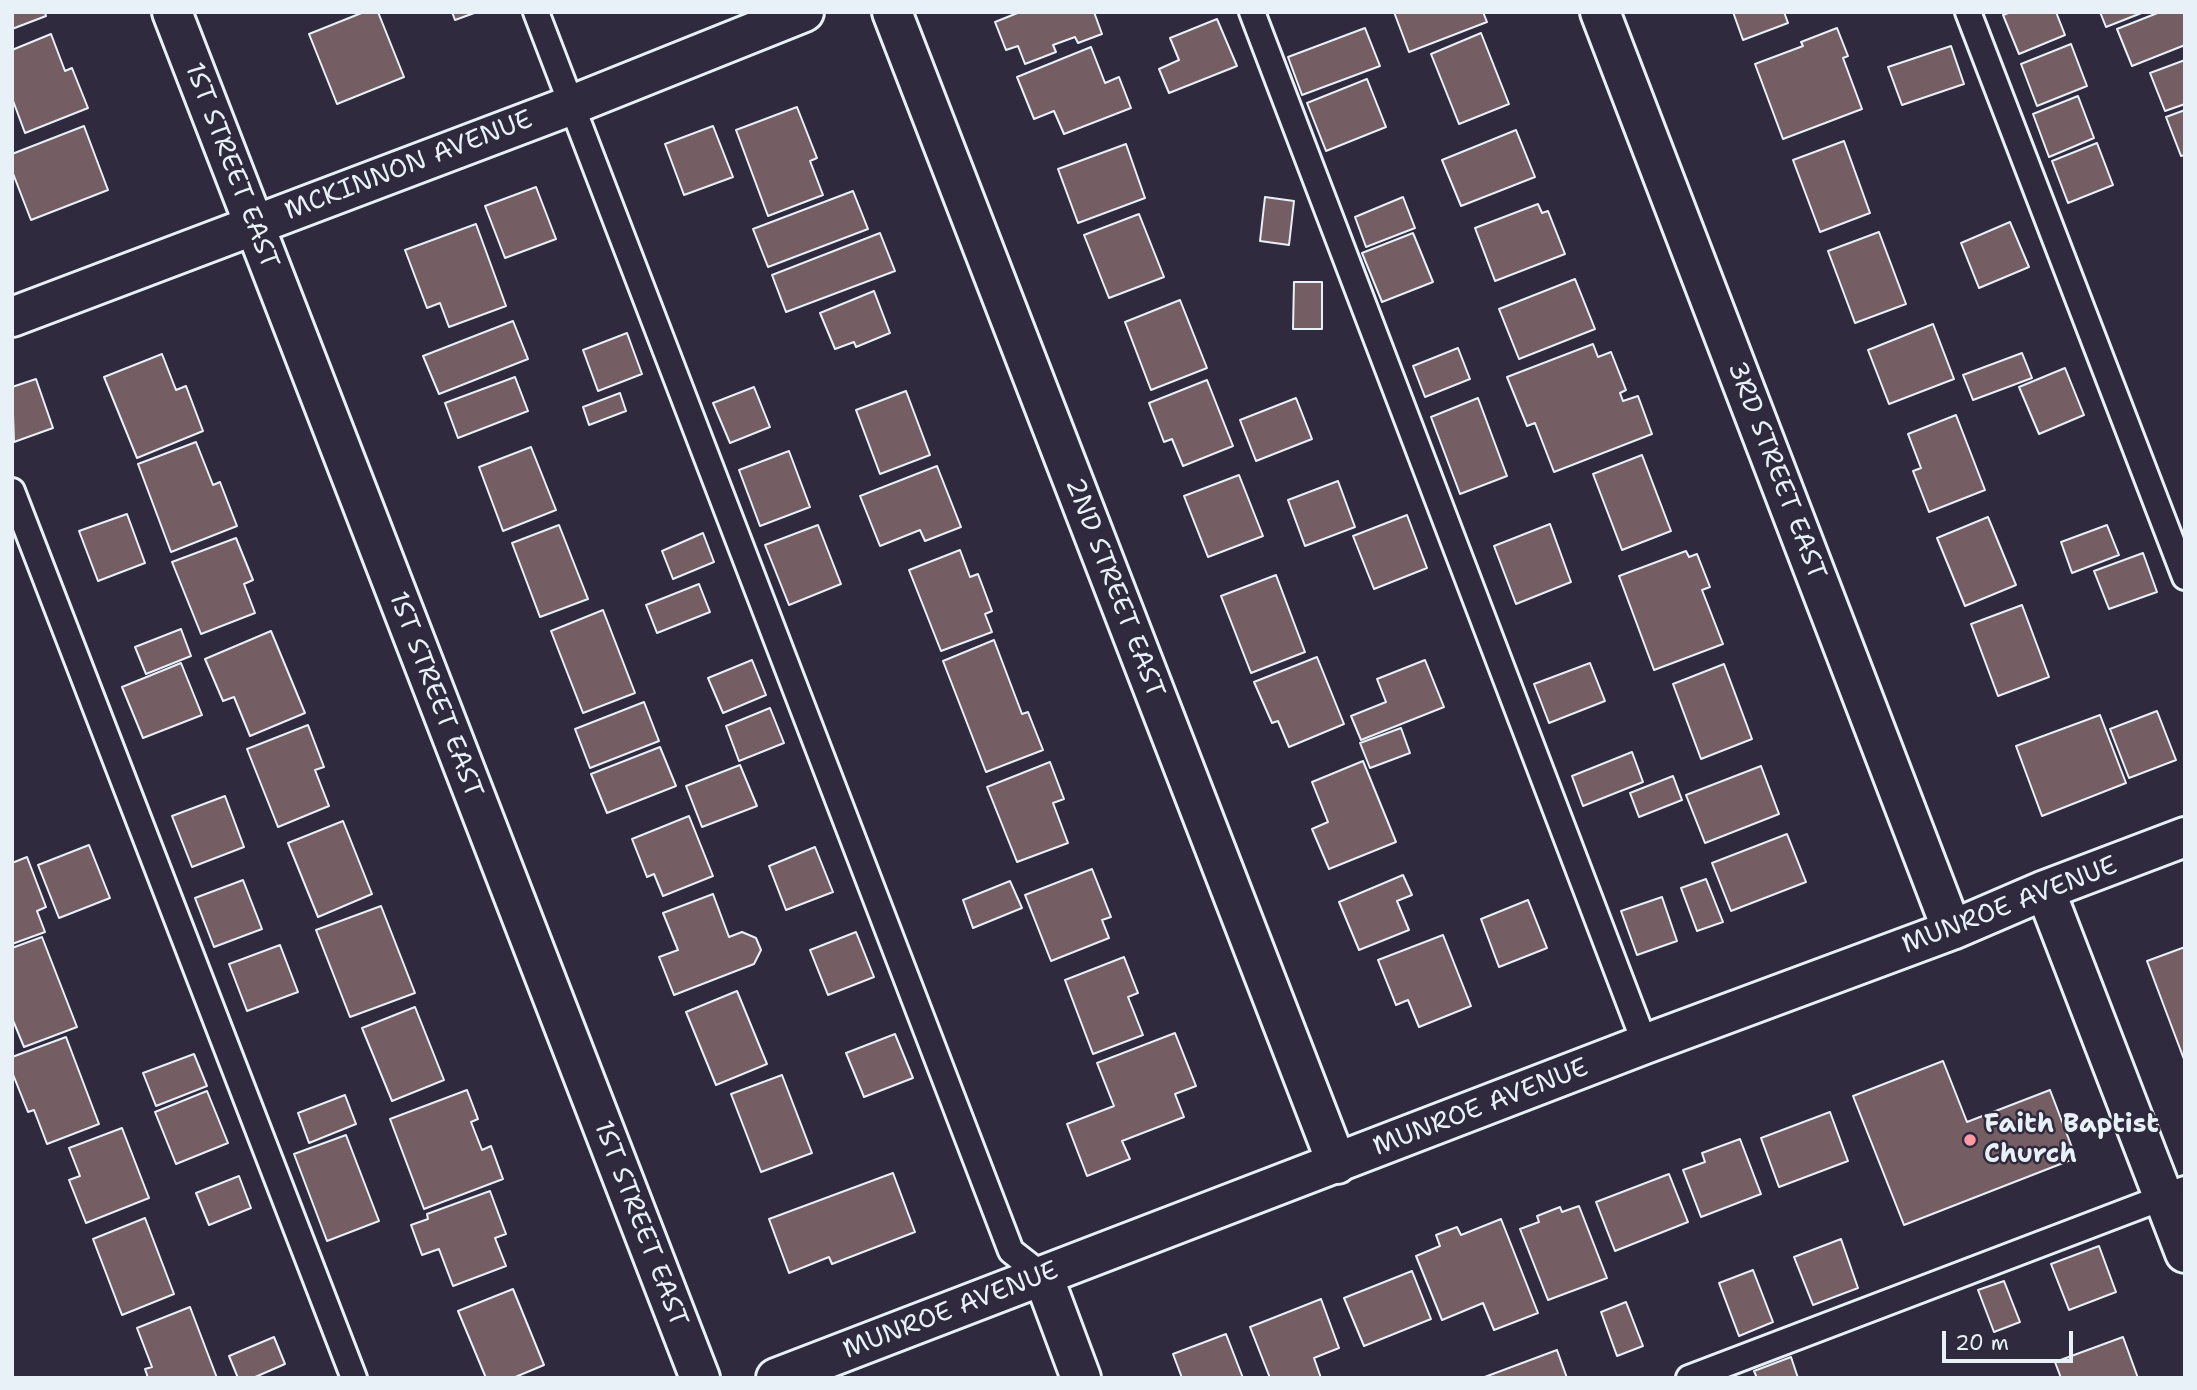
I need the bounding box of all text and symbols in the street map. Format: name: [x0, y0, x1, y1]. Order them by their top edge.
street label: 1ST STREET EAST: [177, 59, 285, 273]
street label: MCKINNON AVENUE: [281, 104, 537, 228]
street label: 3RD STREET EAST: [1720, 358, 1832, 584]
street label: 2ND STREET EAST: [1058, 474, 1170, 702]
street label: 1ST STREET EAST: [381, 588, 489, 802]
street label: MUNROE AVENUE: [1898, 851, 2122, 961]
street label: MUNROE AVENUE: [1369, 1053, 1593, 1163]
place label: Faith Baptist Church: [1984, 1109, 2159, 1170]
street label: 1ST STREET EAST: [586, 1117, 694, 1331]
marker: Faith Baptist Church: [1962, 1132, 1978, 1148]
street label: MUNROE AVENUE: [839, 1256, 1063, 1366]
scale bar: [1945, 1316, 2076, 1360]
text: 20 m: [1955, 1329, 2009, 1357]

